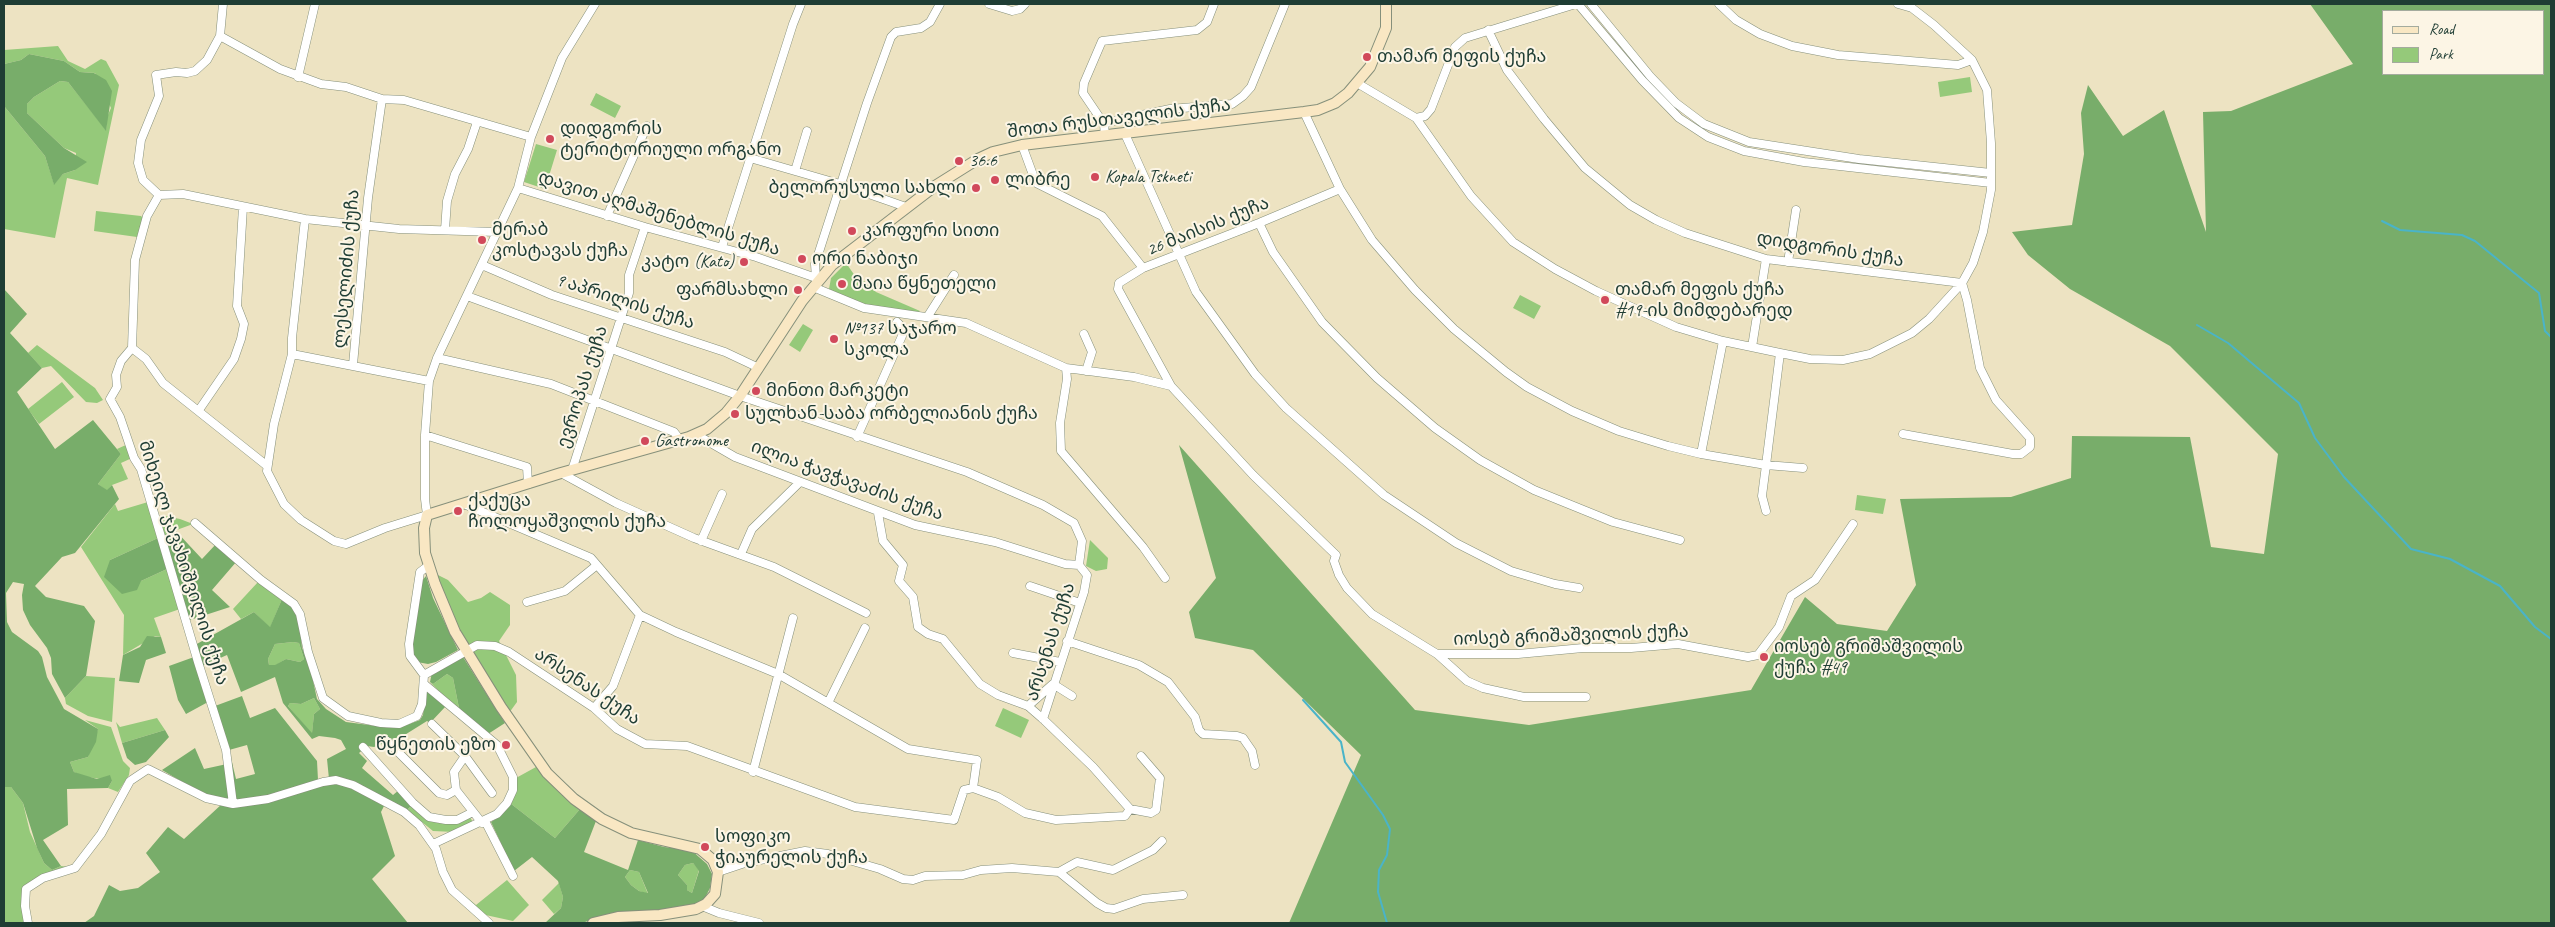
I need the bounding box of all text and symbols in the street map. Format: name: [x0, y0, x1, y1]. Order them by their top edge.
legend: [2382, 10, 2545, 75]
text: Road: [2429, 20, 2454, 39]
text: Park: [2429, 45, 2453, 64]
place label: თამარ მეფის ქუჩა: [1377, 46, 1547, 68]
marker: თამარ მეფის ქუჩა: [1361, 51, 1373, 63]
street label: შოთა რუსთაველის ქუჩა: [1006, 95, 1232, 143]
place label: დიდგორის ტერიტორიული ორგანო: [560, 118, 782, 160]
marker: დიდგორის ტერიტორიული ორგანო: [544, 133, 556, 145]
place label: 36.6: [969, 150, 997, 172]
marker: 36.6: [953, 155, 965, 167]
place label: Kopala Tskneti: [1105, 166, 1191, 188]
street label: დავით აღმაშენებლის ქუჩა: [535, 167, 783, 261]
place label: ლიბრე: [1005, 169, 1071, 191]
marker: Kopala Tskneti: [1089, 171, 1101, 183]
marker: ლიბრე: [989, 174, 1001, 186]
place label: ბელორუსული სახლი: [768, 177, 966, 199]
marker: ბელორუსული სახლი: [970, 182, 982, 194]
street label: ლესელიძის ქუჩა: [329, 189, 365, 349]
street label: 26 მაისის ქუჩა: [1144, 193, 1272, 261]
place label: მერაბ კოსტავას ქუჩა: [492, 219, 628, 262]
place label: კარფური სითი: [862, 220, 999, 242]
marker: კარფური სითი: [846, 225, 858, 237]
street label: დიდგორის ქუჩა: [1755, 228, 1905, 272]
marker: მერაბ კოსტავას ქუჩა: [476, 234, 488, 246]
place label: ორი ნაბიჯი: [812, 248, 918, 270]
place label: კატო (Kato): [641, 251, 734, 273]
marker: ორი ნაბიჯი: [796, 253, 808, 265]
marker: კატო (Kato): [738, 256, 750, 268]
street label: 9 აპრილის ქუჩა: [553, 269, 697, 335]
place label: მაია წყნეთელი: [852, 273, 996, 295]
marker: მაია წყნეთელი: [836, 278, 848, 290]
place label: ფარმსახლი: [676, 279, 788, 301]
place label: თამარ მეფის ქუჩა #19-ის მიმდებარედ: [1615, 279, 1793, 322]
marker: ფარმსახლი: [792, 284, 804, 296]
marker: თამარ მეფის ქუჩა #19-ის მიმდებარედ: [1599, 294, 1611, 306]
place label: №137 საჯარო სკოლა: [844, 318, 957, 360]
street label: ევროპას ქუჩა: [553, 323, 613, 451]
marker: №137 საჯარო სკოლა: [828, 333, 840, 345]
place label: მინთი მარკეტი: [766, 380, 909, 402]
marker: მინთი მარკეტი: [750, 385, 762, 397]
place label: სულხან-საბა ორბელიანის ქუჩა: [745, 403, 1038, 425]
marker: სულხან-საბა ორბელიანის ქუჩა: [729, 408, 741, 420]
place label: Gastronome: [655, 430, 728, 452]
marker: Gastronome: [639, 435, 651, 447]
street label: ილია ჭავჭავაძის ქუჩა: [748, 436, 946, 526]
street label: მიხეილ ჯავახიშვილის ქუჩა: [133, 438, 233, 688]
place label: ქაქუცა ჩოლოყაშვილის ქუჩა: [468, 490, 666, 532]
marker: ქაქუცა ჩოლოყაშვილის ქუჩა: [452, 505, 464, 517]
street label: არსენას ქუჩა: [1022, 580, 1080, 704]
street label: იოსებ გრიშაშვილის ქუჩა: [1453, 621, 1689, 651]
place label: იოსებ გრიშაშვილის ქუჩა #49: [1774, 636, 1963, 679]
street label: არსენას ქუჩა: [530, 644, 644, 730]
marker: იოსებ გრიშაშვილის ქუჩა #49: [1758, 651, 1770, 663]
place label: წყნეთის ეზო: [376, 734, 496, 756]
marker: წყნეთის ეზო: [500, 739, 512, 751]
place label: სოფიკო ჭიაურელის ქუჩა: [715, 826, 868, 869]
marker: სოფიკო ჭიაურელის ქუჩა: [699, 841, 711, 853]

